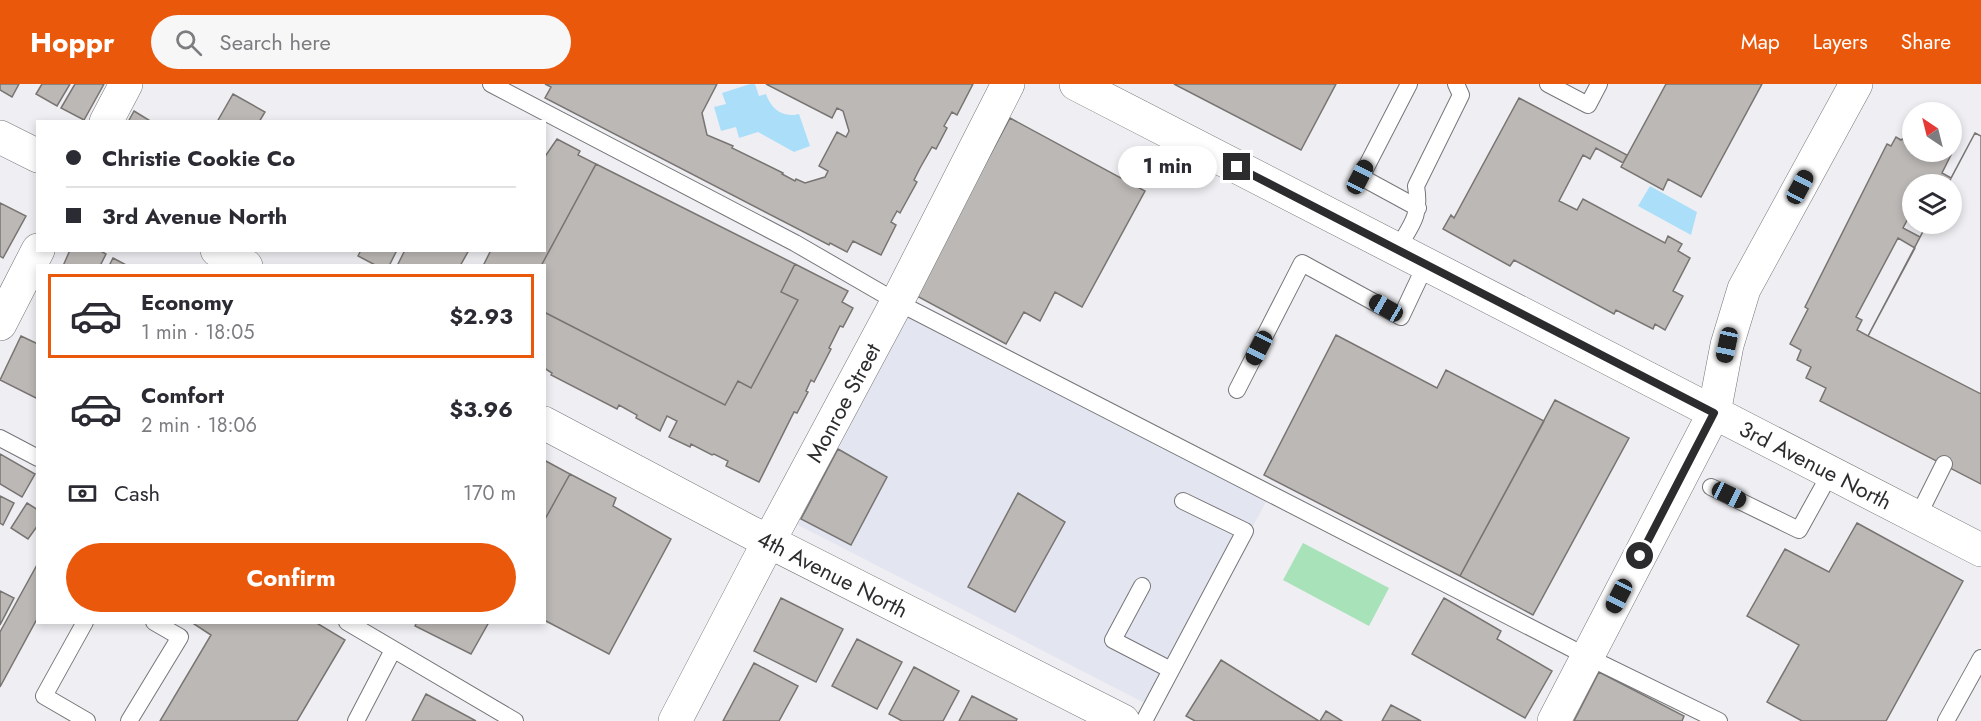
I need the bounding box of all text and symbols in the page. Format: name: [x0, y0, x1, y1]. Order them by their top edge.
search box: [151, 15, 571, 69]
text: Hoppr: [30, 22, 115, 63]
icon: search: [172, 26, 205, 59]
text: Search here: [220, 26, 331, 58]
text: Map: [1741, 27, 1780, 57]
text: Layers: [1813, 27, 1868, 57]
text: Share: [1901, 27, 1951, 57]
north arrow: [1902, 102, 1962, 162]
map controls: [1902, 102, 1962, 234]
text: Christie Cookie Co: [102, 142, 295, 174]
callout: 1 min: [1117, 146, 1216, 188]
text: 1 min: [1143, 152, 1192, 181]
route end: [1223, 153, 1250, 180]
car: [1344, 157, 1376, 197]
car: [1784, 167, 1816, 207]
button: layers: [1902, 174, 1962, 234]
text: 3rd Avenue North: [102, 200, 287, 232]
text: Economy: [141, 286, 233, 318]
icon: car: [69, 289, 123, 343]
car: [1366, 291, 1406, 325]
text: $2.93: [449, 300, 513, 332]
text: 1 min · 18:05: [141, 318, 255, 347]
car: [1714, 326, 1740, 364]
car: [1243, 328, 1275, 368]
street label: Monroe Street: [798, 337, 888, 468]
text: Comfort: [141, 379, 224, 411]
icon: car: [69, 382, 123, 436]
text: $3.96: [449, 393, 513, 425]
text: 2 min · 18:06: [141, 411, 257, 440]
street label: 3rd Avenue North: [1734, 412, 1897, 517]
icon: cash: [66, 477, 99, 510]
text: Cash: [114, 477, 160, 509]
text: 170 m: [463, 479, 516, 508]
car: [1709, 479, 1749, 511]
street label: 4th Avenue North: [752, 522, 914, 626]
route start: [1626, 542, 1653, 569]
button: Confirm: [66, 543, 516, 612]
car: [1603, 576, 1635, 616]

